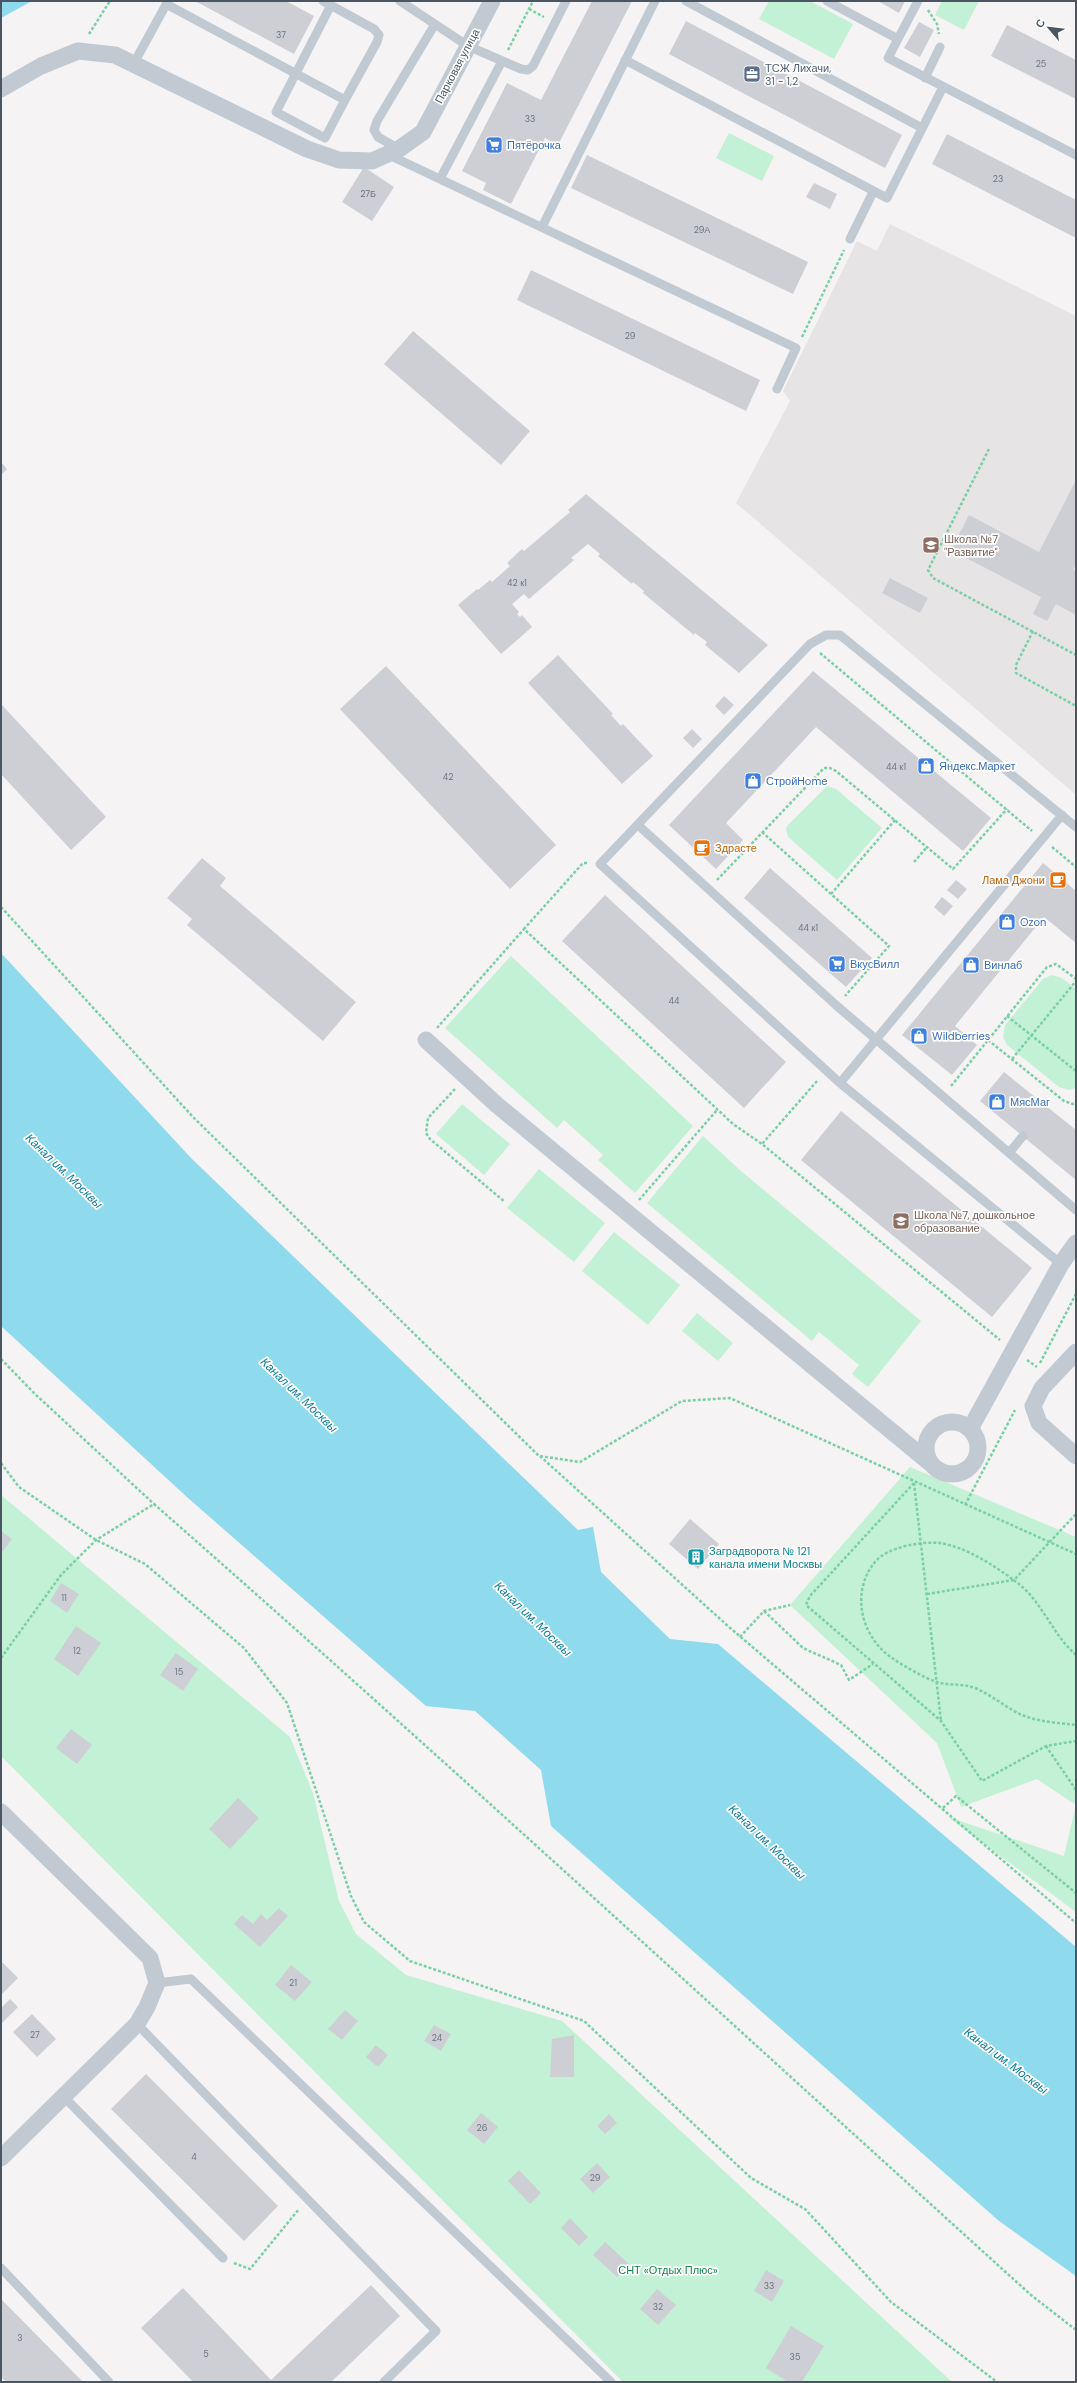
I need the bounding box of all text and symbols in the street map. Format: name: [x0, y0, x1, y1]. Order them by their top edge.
north arrow: [1029, 8, 1069, 48]
text: С: [1032, 16, 1048, 30]
street label: Парковая улица: [432, 26, 483, 106]
house number: 37: [276, 29, 286, 41]
house number: 25: [1036, 58, 1046, 70]
place label: ТСЖ Лихачи, 31 - 1,2: [765, 61, 831, 88]
office icon: ТСЖ Лихачи, 31 - 1,2: [742, 64, 762, 84]
house number: 33: [525, 113, 535, 125]
supermarket icon: Пятёрочка: [484, 135, 504, 155]
place label: Пятёрочка: [507, 138, 562, 152]
house number: 23: [993, 173, 1003, 185]
house number: 27Б: [360, 188, 376, 200]
house number: 29А: [694, 224, 710, 236]
house number: 29: [625, 330, 636, 342]
place label: Школа №7 "Развитие": [944, 532, 998, 559]
school or university icon: Школа №7 "Развитие": [921, 535, 941, 555]
house number: 42 к1: [507, 577, 527, 589]
shop icon: Яндекс.Маркет: [916, 756, 936, 776]
place label: Яндекс.Маркет: [939, 759, 1015, 773]
house number: 44 к1: [886, 761, 906, 773]
house number: 42: [443, 771, 453, 783]
shop icon: СтройHome: [743, 771, 763, 791]
place label: СтройHome: [766, 774, 827, 788]
cafe icon: Здрасте: [692, 838, 712, 858]
place label: Здрасте: [715, 841, 757, 855]
cafe icon: Лама Джони: [1048, 870, 1068, 890]
place label: Лама Джони: [982, 873, 1045, 887]
shop icon: Ozon: [997, 912, 1017, 932]
place label: Ozon: [1020, 915, 1046, 929]
house number: 44 к1: [798, 922, 818, 934]
supermarket icon: ВкусВилл: [827, 954, 847, 974]
shop icon: Винлаб: [961, 955, 981, 975]
place label: ВкусВилл: [850, 957, 899, 971]
place label: Винлаб: [984, 958, 1022, 972]
house number: 44: [669, 995, 680, 1007]
shop icon: Wildberries: [909, 1026, 929, 1046]
place label: Wildberries: [932, 1029, 990, 1043]
shop icon: МясМаг: [987, 1092, 1007, 1112]
place label: МясМаг: [1010, 1095, 1050, 1109]
water label: Канал им. Москвы: [22, 1130, 106, 1212]
place label: Школа №7, дошкольное образование: [914, 1208, 1035, 1235]
school or university icon: Школа №7, дошкольное образование: [891, 1211, 911, 1231]
water label: Канал им. Москвы: [257, 1354, 341, 1436]
place label: Заградворота № 121 канала имени Москвы: [709, 1544, 822, 1571]
building icon: Заградворота № 121 канала имени Москвы: [686, 1547, 706, 1567]
water label: Канал им. Москвы: [491, 1578, 575, 1660]
house number: 11: [61, 1592, 67, 1604]
house number: 12: [73, 1645, 81, 1657]
house number: 15: [175, 1666, 183, 1678]
water label: Канал им. Москвы: [725, 1801, 809, 1883]
house number: 21: [289, 1977, 297, 1989]
water label: Канал им. Москвы: [961, 2024, 1051, 2098]
house number: 27: [30, 2029, 40, 2041]
house number: 24: [432, 2032, 443, 2044]
house number: 26: [477, 2122, 488, 2134]
house number: 4: [191, 2151, 197, 2163]
house number: 29: [590, 2172, 601, 2184]
park label: СНТ «Отдых Плюс»: [618, 2263, 718, 2277]
house number: 33: [764, 2280, 774, 2292]
house number: 32: [653, 2301, 663, 2313]
house number: 3: [17, 2332, 23, 2344]
house number: 5: [203, 2348, 209, 2360]
house number: 35: [790, 2351, 800, 2363]

